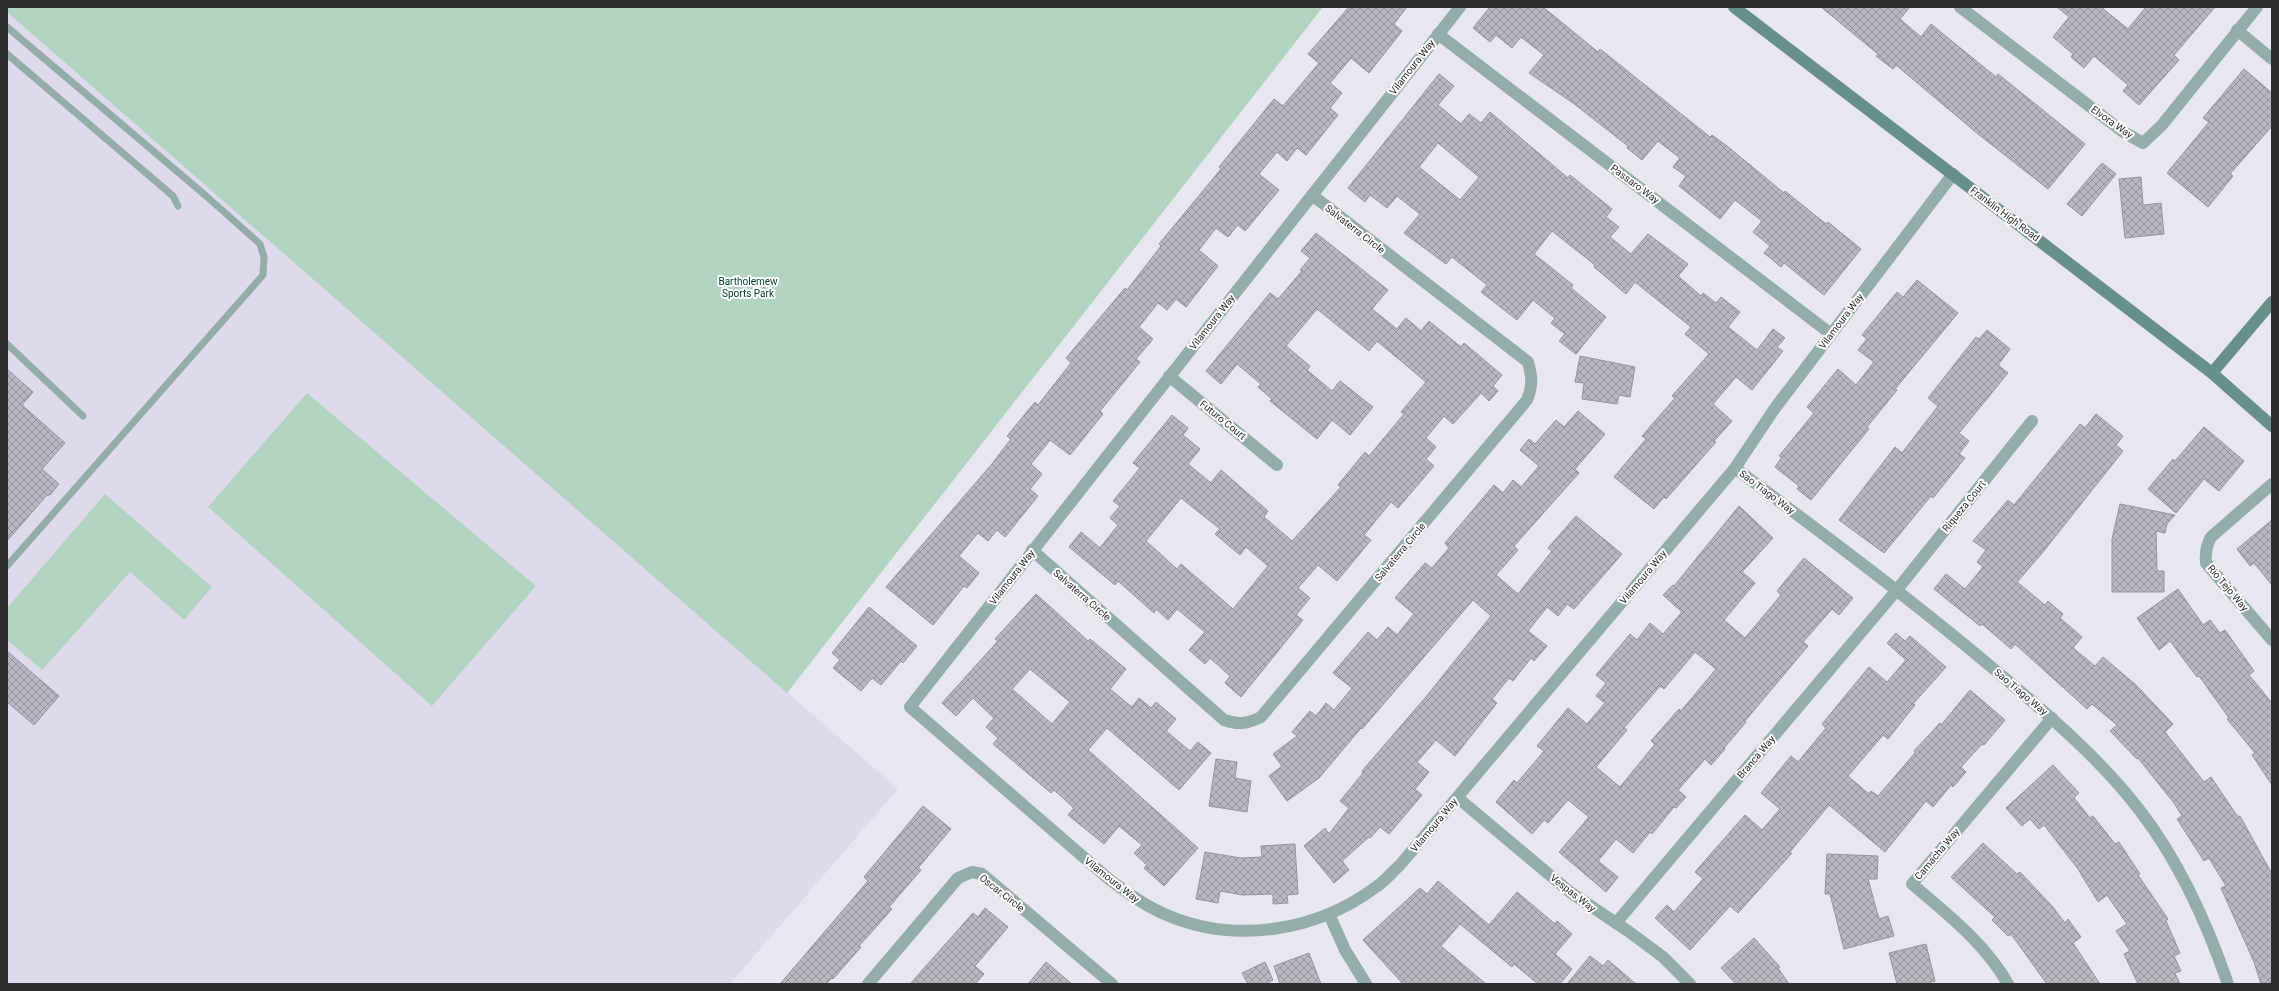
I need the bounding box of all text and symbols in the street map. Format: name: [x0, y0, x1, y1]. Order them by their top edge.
street label: Vilamoura Way: [1387, 37, 1437, 97]
street label: Elvora Way: [2089, 104, 2135, 141]
street label: Passaro Way: [1609, 162, 1662, 206]
street label: Franklin High Road: [1968, 184, 2042, 244]
street label: Salvaterra Circle: [1323, 202, 1387, 256]
park label: Bartholemew Sports Park: [718, 276, 778, 299]
street label: Vilamoura Way: [1817, 291, 1866, 351]
street label: Vilamoura Way: [1187, 292, 1237, 352]
street label: Futuro Court: [1198, 398, 1248, 442]
street label: Sao Tiago Way: [1737, 468, 1797, 516]
street label: Riqueza Court: [1940, 478, 1988, 534]
street label: Salvaterra Circle: [1373, 521, 1427, 583]
street label: Vilamoura Way: [987, 547, 1037, 607]
street label: Vilamoura Way: [1617, 548, 1669, 606]
street label: Rio Tejo Way: [2206, 563, 2251, 613]
street label: Salvaterra Circle: [1051, 567, 1113, 623]
street label: Sao Tiago Way: [1992, 667, 2050, 718]
street label: Branca Way: [1735, 733, 1777, 781]
street label: Vilamoura Way: [1408, 796, 1460, 854]
street label: Camacha Way: [1912, 826, 1962, 882]
street label: Vilamoura Way: [1082, 855, 1142, 905]
street label: Oscar Circle: [977, 872, 1027, 914]
street label: Vespas Way: [1548, 872, 1598, 914]

